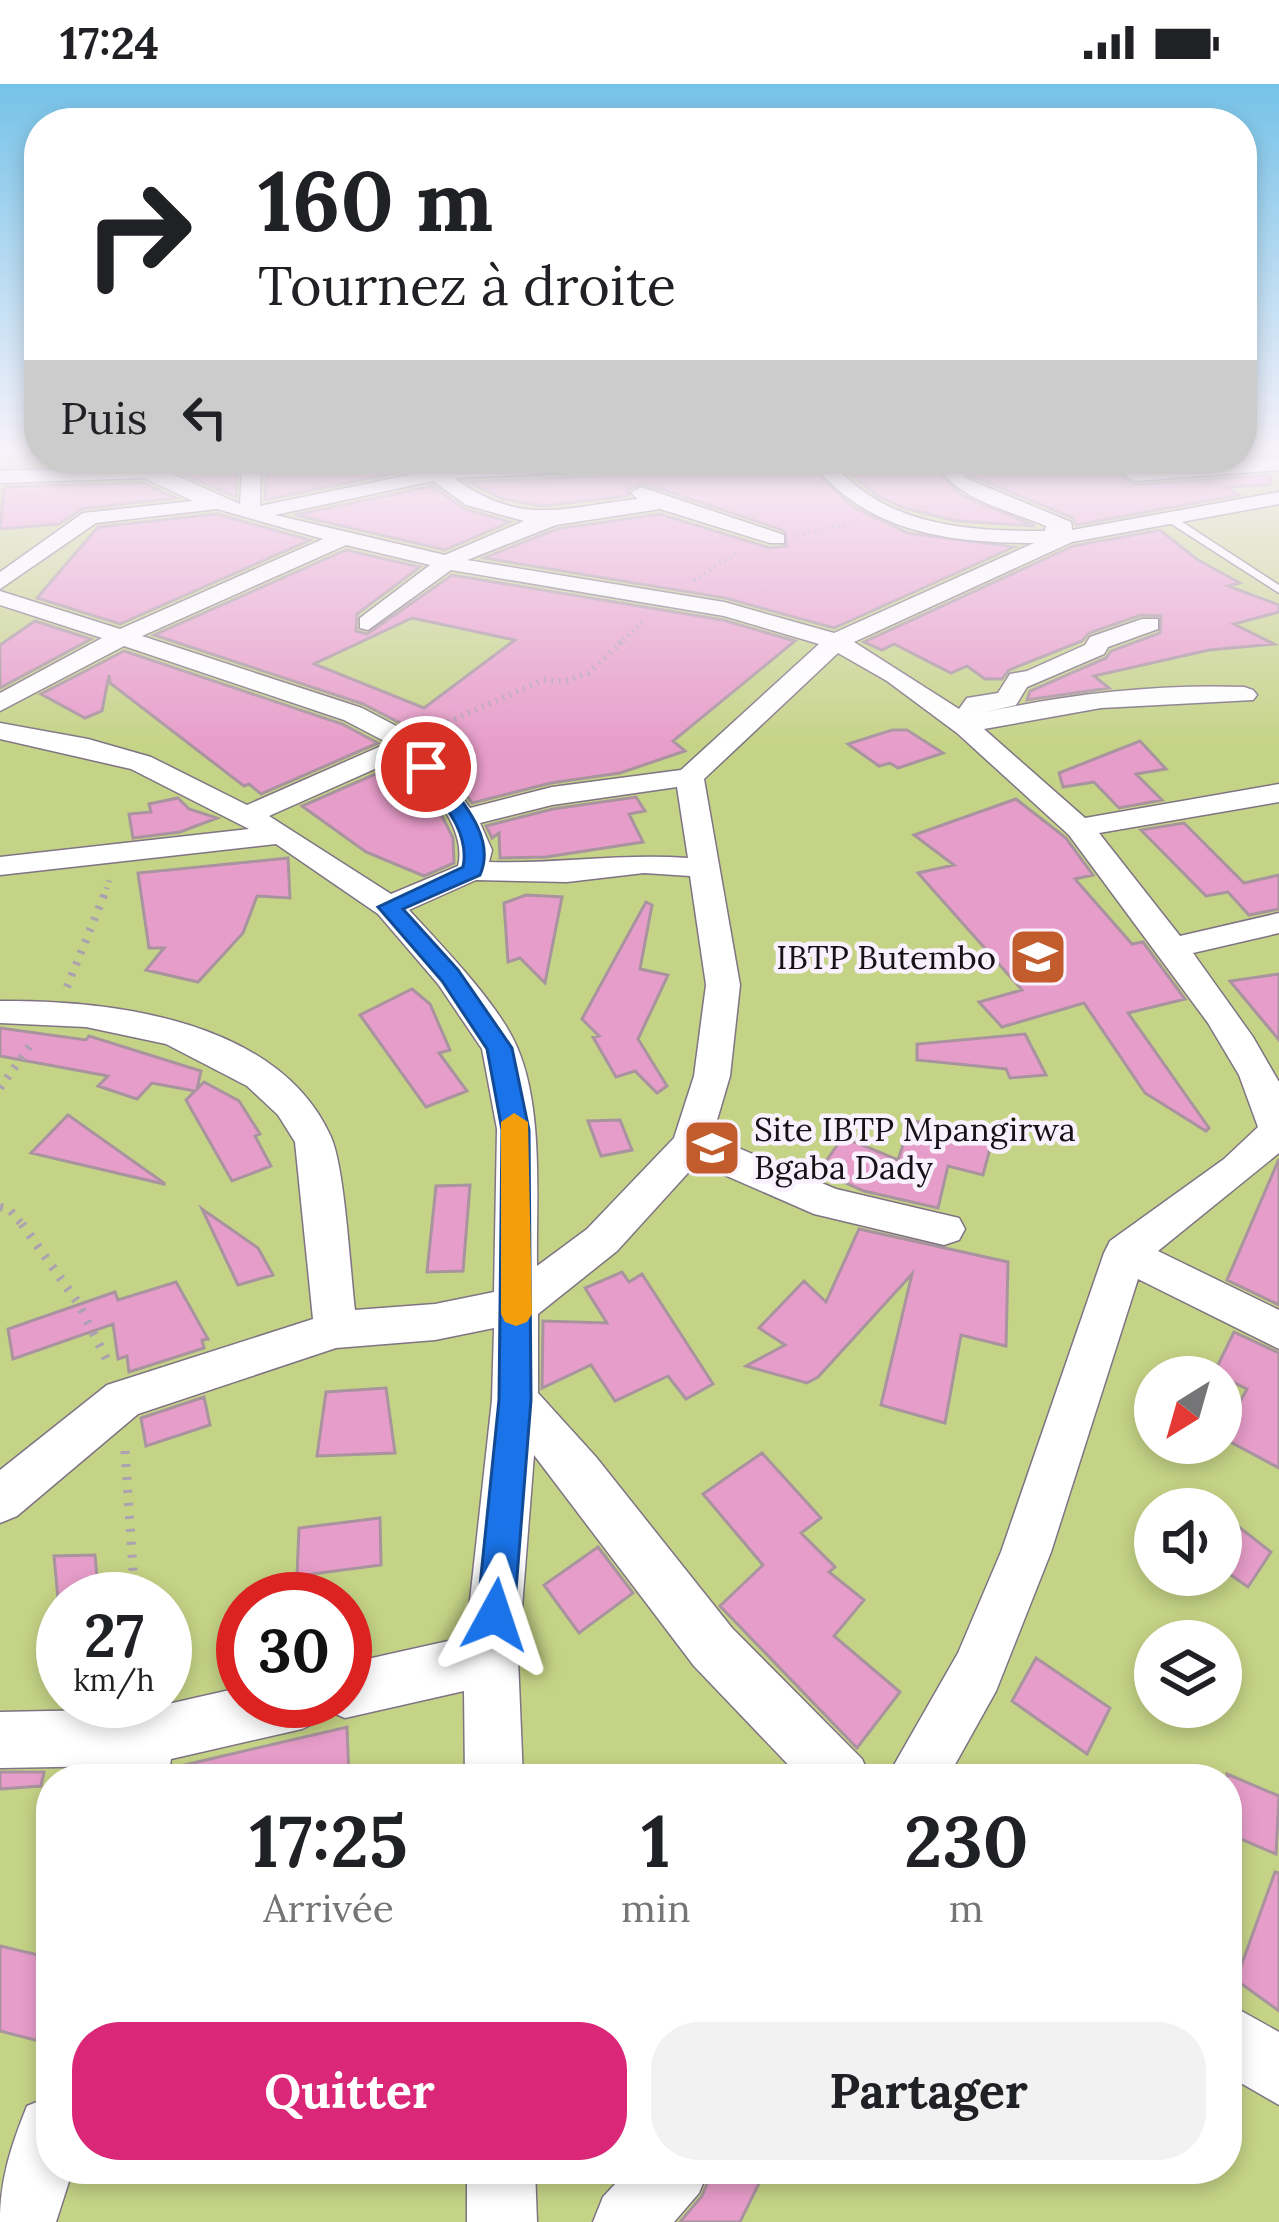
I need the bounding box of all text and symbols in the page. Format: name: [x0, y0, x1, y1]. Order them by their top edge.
text: 17:24: [60, 14, 159, 71]
text: 160 m: [258, 146, 493, 254]
icon: right: [60, 156, 216, 312]
text: Tournez à droite: [258, 251, 676, 320]
icon: left: [172, 384, 238, 450]
text: Puis: [60, 389, 148, 446]
pin: [375, 716, 477, 818]
icon: arrive: [393, 734, 459, 800]
school or university icon: IBTP Butembo: [1007, 926, 1069, 988]
place label: IBTP Butembo: [776, 936, 996, 978]
place label: Site IBTP Mpangirwa Bgaba Dady: [754, 1108, 1076, 1188]
school or university icon: Site IBTP Mpangirwa Bgaba Dady: [681, 1117, 743, 1179]
north arrow: [1134, 1356, 1242, 1464]
map controls: [1134, 1356, 1242, 1728]
button: sound: [1134, 1488, 1242, 1596]
position arrow: [432, 1552, 558, 1678]
speed limit sign: 30: [216, 1572, 372, 1728]
text: 27: [84, 1597, 144, 1673]
button: layers: [1134, 1620, 1242, 1728]
text: km/h: [73, 1661, 155, 1699]
text: 17:25: [249, 1795, 408, 1887]
text: 1: [641, 1795, 670, 1887]
text: 230: [904, 1795, 1029, 1887]
text: Arrivée: [263, 1883, 394, 1933]
text: min: [621, 1883, 691, 1933]
text: m: [949, 1883, 984, 1933]
button: Quitter: [72, 2022, 627, 2160]
button: Partager: [651, 2022, 1206, 2160]

